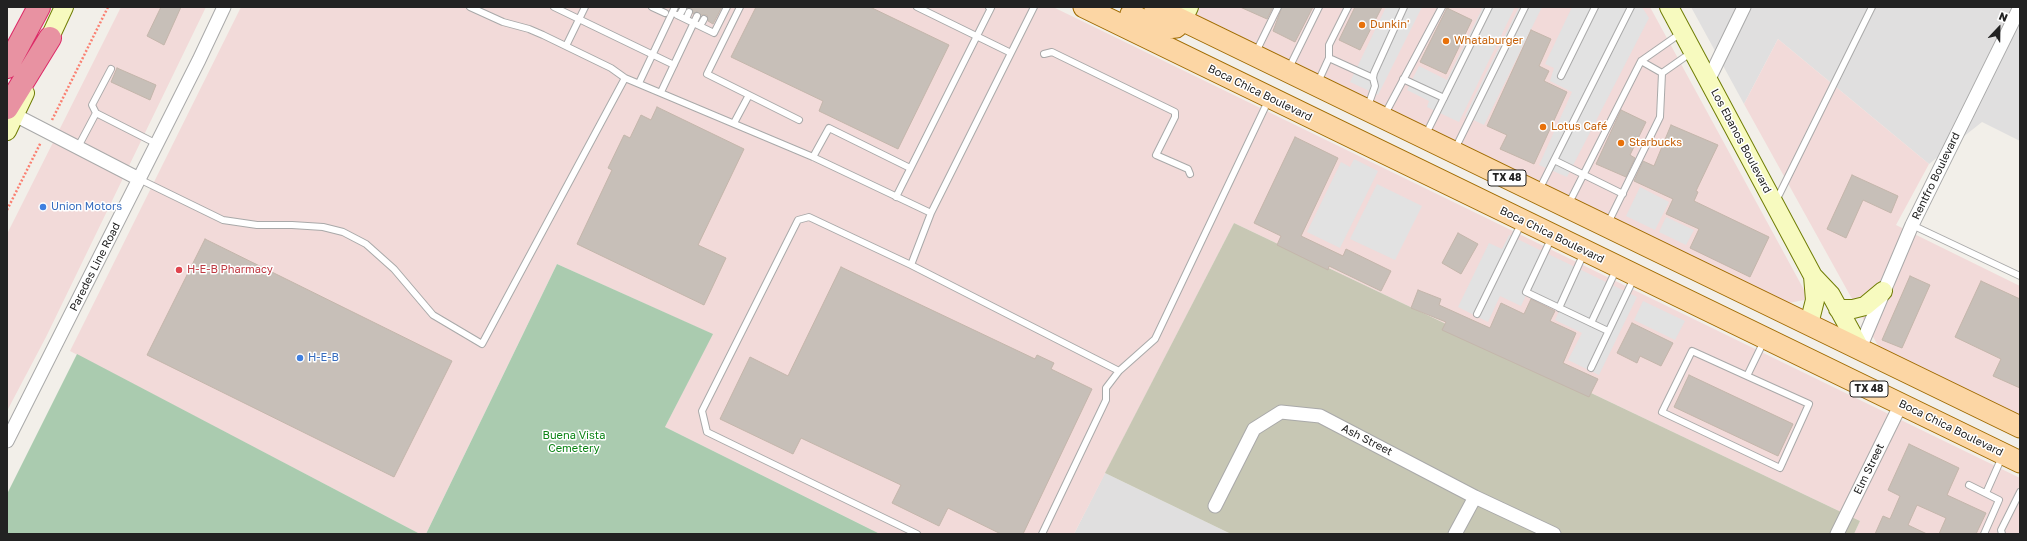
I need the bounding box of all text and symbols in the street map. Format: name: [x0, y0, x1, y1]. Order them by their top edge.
north arrow: [1979, 8, 2019, 48]
text: N: [1997, 9, 2010, 24]
place label: Dunkin': [1370, 18, 1409, 32]
marker: Dunkin': [1357, 20, 1367, 30]
place label: Whataburger: [1454, 34, 1523, 48]
marker: Whataburger: [1441, 36, 1451, 46]
street label: Boca Chica Boulevard: [1206, 62, 1314, 124]
street label: Los Ebanos Boulevard: [1708, 87, 1774, 195]
place label: Lotus Café: [1551, 120, 1607, 134]
marker: Lotus Café: [1538, 122, 1548, 132]
street label: Rentfro Boulevard: [1909, 130, 1963, 222]
place label: Starbucks: [1629, 136, 1682, 150]
marker: Starbucks: [1616, 138, 1626, 148]
road number: TX 48: [1488, 170, 1526, 186]
place label: Union Motors: [51, 200, 122, 214]
marker: Union Motors: [38, 202, 48, 212]
street label: Boca Chica Boulevard: [1498, 204, 1606, 266]
street label: Paredes Line Road: [67, 220, 123, 314]
place label: H-E-B Pharmacy: [187, 263, 273, 277]
marker: H-E-B Pharmacy: [174, 265, 184, 275]
place label: H-E-B: [308, 351, 339, 365]
marker: H-E-B: [295, 353, 305, 363]
road number: TX 48: [1850, 381, 1888, 397]
street label: Boca Chica Boulevard: [1897, 397, 2005, 459]
street label: Ash Street: [1339, 422, 1395, 458]
park label: Buena Vista Cemetery: [543, 429, 605, 455]
street label: Elm Street: [1851, 441, 1887, 497]

